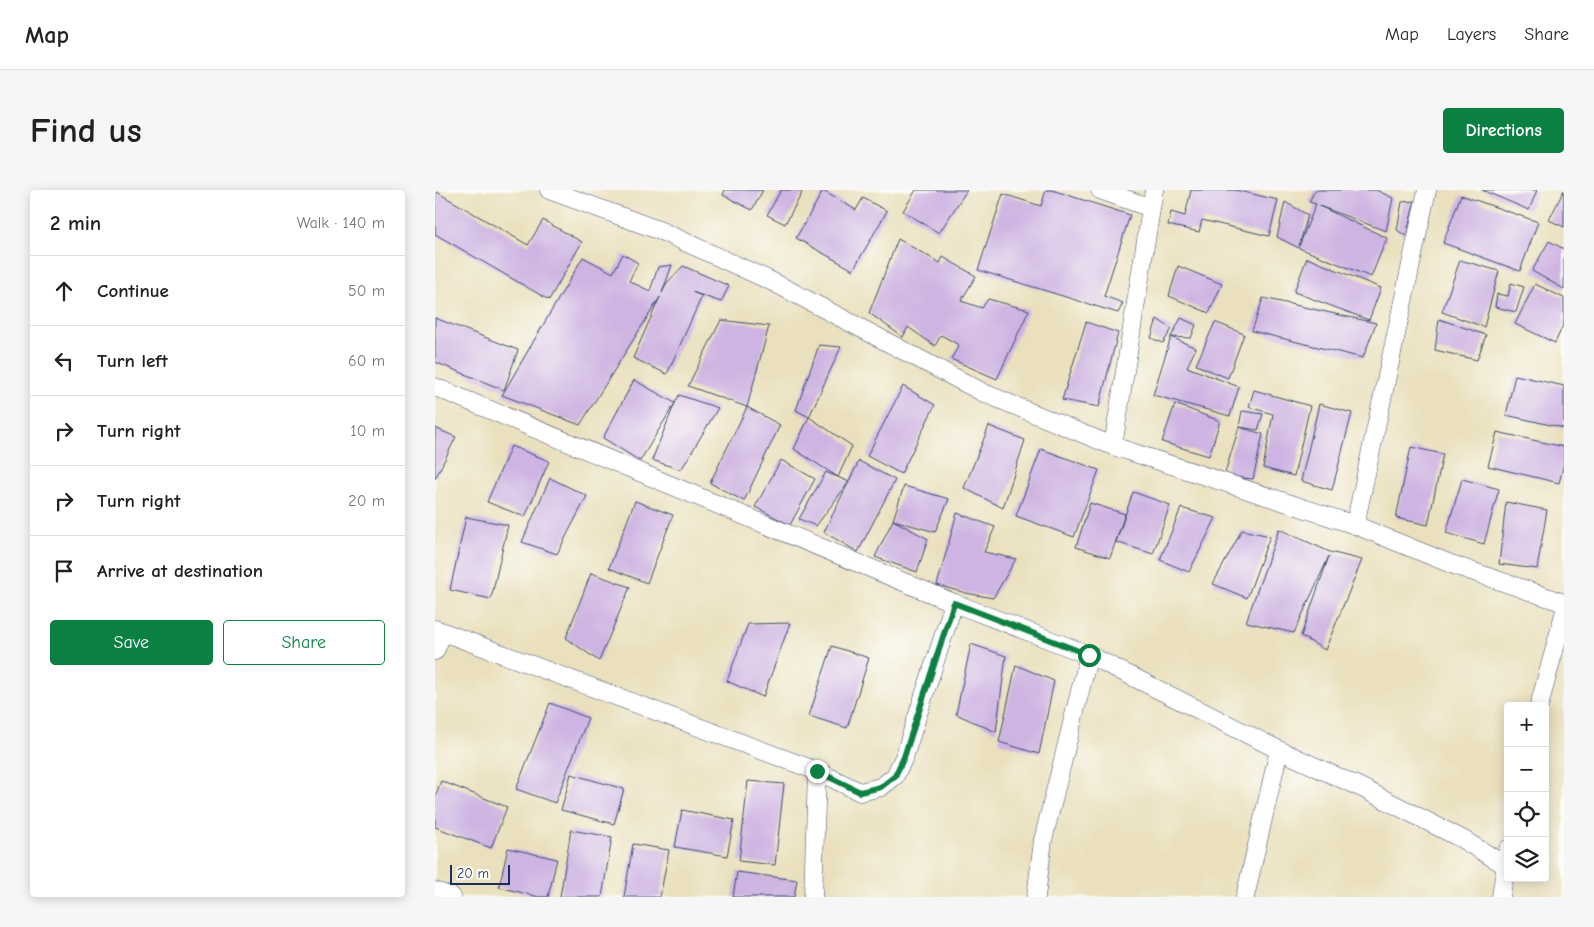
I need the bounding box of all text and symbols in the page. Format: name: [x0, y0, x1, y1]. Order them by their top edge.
text: Map: [25, 21, 69, 49]
text: Map: [1385, 24, 1419, 45]
text: Layers: [1447, 24, 1496, 45]
text: Share: [1524, 24, 1569, 45]
button: Directions: [1443, 108, 1564, 153]
text: Find us: [30, 110, 142, 151]
text: 2 min: [50, 211, 101, 235]
text: Walk · 140 m: [297, 214, 385, 232]
icon: ahead: [50, 277, 78, 305]
text: Continue: [97, 280, 169, 302]
text: 50 m: [348, 282, 385, 300]
icon: left: [50, 347, 78, 375]
text: Turn left: [97, 350, 168, 372]
text: 60 m: [348, 352, 385, 370]
icon: right: [50, 417, 78, 445]
text: Turn right: [97, 420, 181, 442]
text: 10 m: [350, 422, 385, 440]
icon: right: [50, 487, 78, 515]
text: Turn right: [97, 490, 181, 512]
text: 20 m: [348, 492, 385, 510]
icon: arrive: [50, 557, 78, 585]
text: Arrive at destination: [97, 560, 263, 582]
button: Save: [50, 620, 213, 665]
button: Share: [223, 620, 385, 665]
route start: [1078, 644, 1101, 667]
map controls: [1504, 702, 1549, 882]
button: +: [1504, 702, 1549, 747]
button: −: [1504, 747, 1549, 792]
route end: [806, 760, 829, 783]
button: locate: [1504, 792, 1549, 837]
button: layers: [1504, 837, 1549, 882]
scale bar: [450, 862, 510, 885]
text: 20 m: [457, 865, 489, 882]

